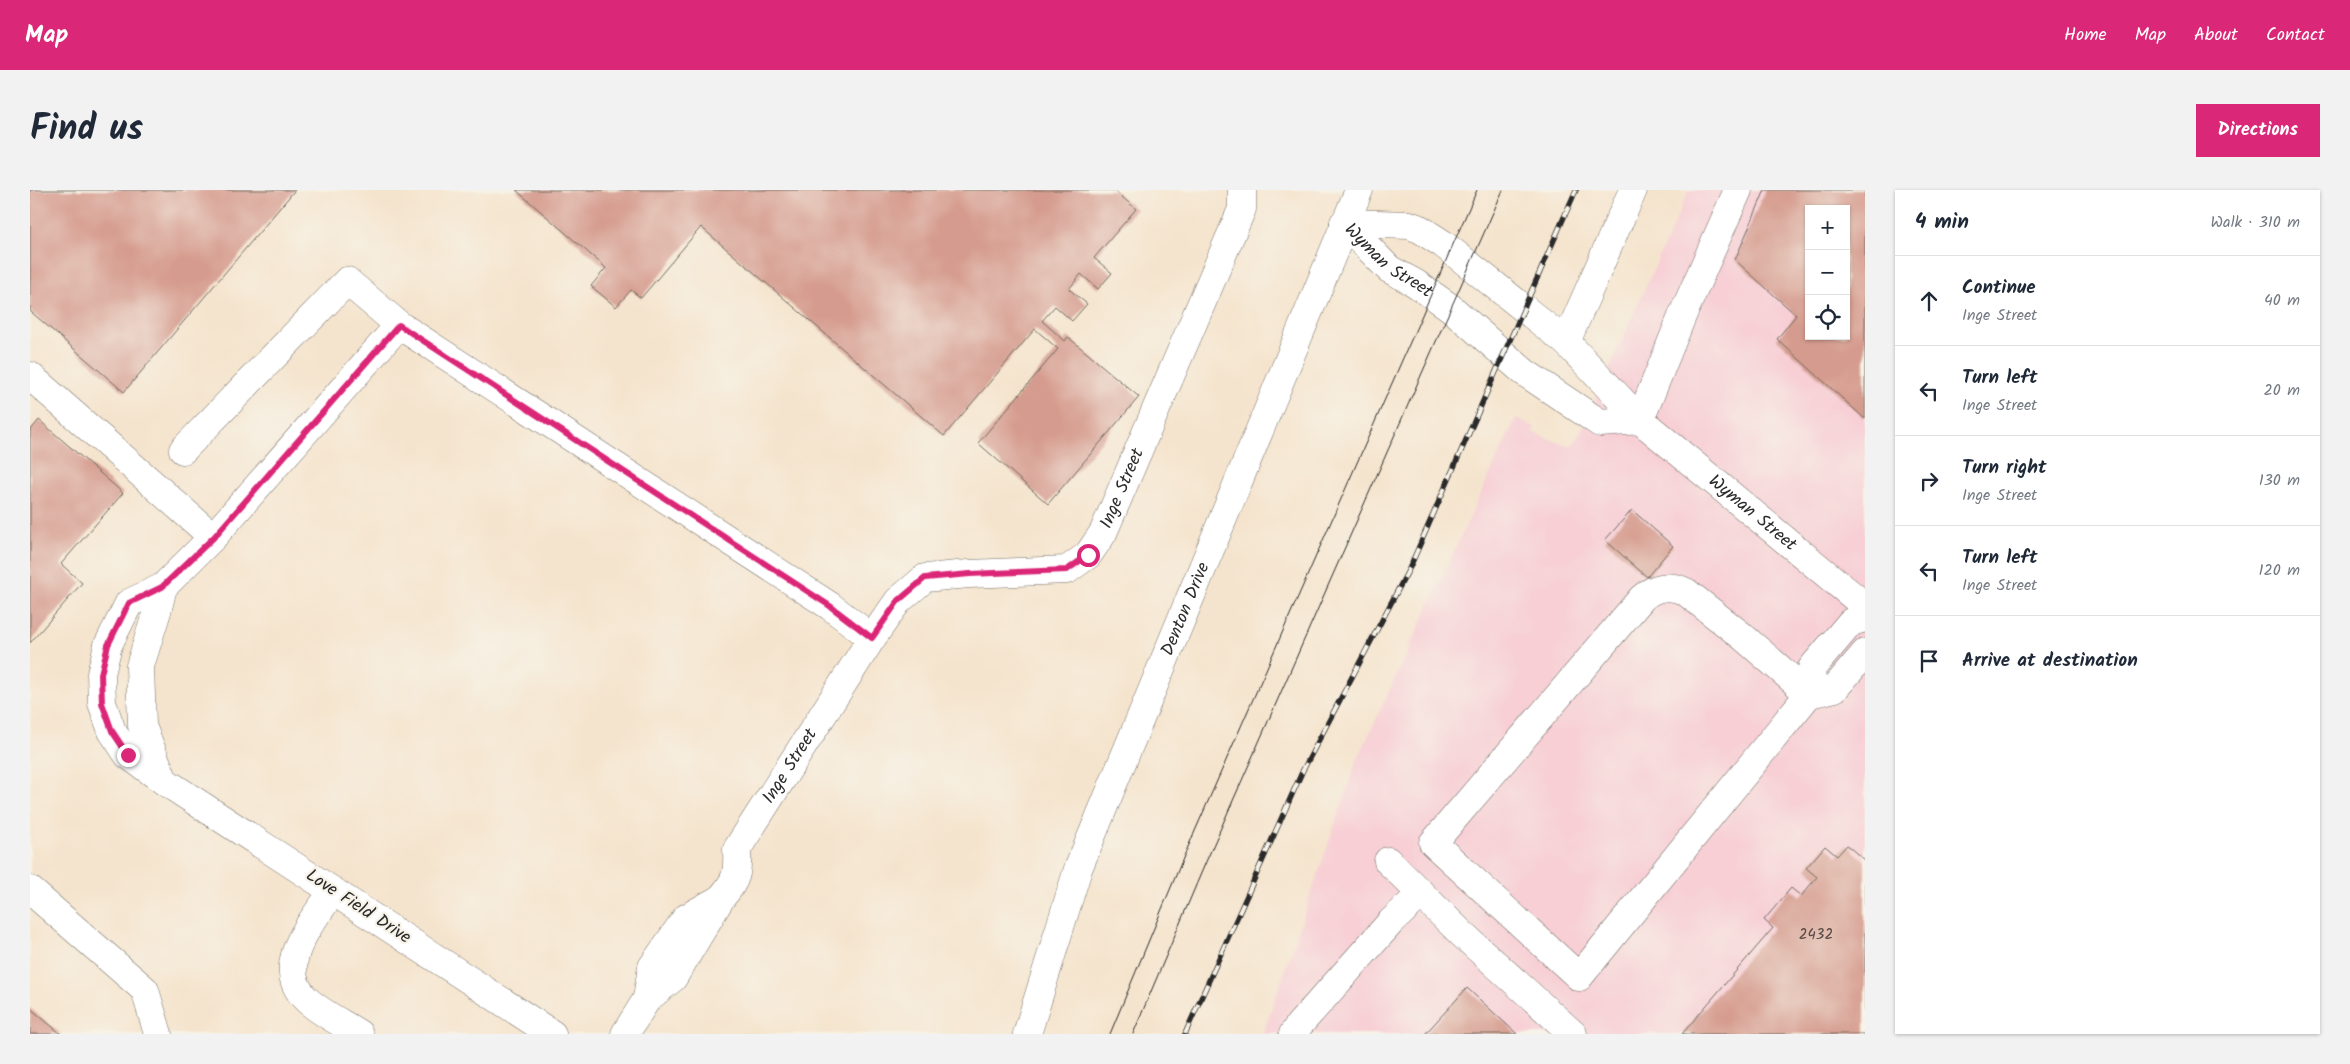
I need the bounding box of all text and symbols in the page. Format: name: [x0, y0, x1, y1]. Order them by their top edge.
text: Map: [25, 16, 68, 55]
text: Home: [2064, 21, 2107, 50]
text: Map: [2135, 21, 2166, 50]
text: About: [2194, 21, 2238, 50]
text: Contact: [2266, 21, 2325, 50]
text: Find us: [30, 102, 143, 158]
button: Directions: [2196, 104, 2320, 157]
map controls: [1805, 205, 1850, 340]
button: +: [1805, 205, 1850, 250]
text: 4 min: [1915, 206, 1969, 239]
text: Walk · 310 m: [2211, 210, 2300, 235]
street label: Wyman Street: [1337, 216, 1440, 306]
button: −: [1805, 250, 1850, 295]
text: Continue: [1962, 273, 2035, 303]
icon: ahead: [1915, 287, 1943, 315]
text: 40 m: [2264, 288, 2300, 313]
button: locate: [1805, 295, 1850, 340]
text: Inge Street: [1962, 303, 2037, 328]
text: Turn left: [1962, 363, 2037, 393]
icon: left: [1915, 377, 1943, 405]
text: 20 m: [2264, 378, 2300, 403]
text: Inge Street: [1962, 393, 2037, 418]
street label: Inge Street: [1092, 443, 1153, 533]
text: Turn right: [1962, 453, 2047, 483]
icon: right: [1915, 467, 1943, 495]
street label: Wyman Street: [1702, 468, 1804, 559]
text: 130 m: [2259, 468, 2300, 493]
text: Inge Street: [1962, 483, 2037, 508]
text: Turn left: [1962, 543, 2037, 573]
route start: [1077, 544, 1100, 567]
icon: left: [1915, 557, 1943, 585]
street label: Denton Drive: [1153, 558, 1218, 660]
text: 120 m: [2259, 558, 2300, 583]
text: Inge Street: [1962, 573, 2037, 598]
text: Arrive at destination: [1962, 646, 2138, 676]
icon: arrive: [1915, 647, 1943, 675]
street label: Inge Street: [755, 722, 826, 810]
route end: [117, 744, 140, 767]
street label: Love Field Drive: [299, 862, 417, 952]
house number: 2432: [1799, 923, 1833, 947]

